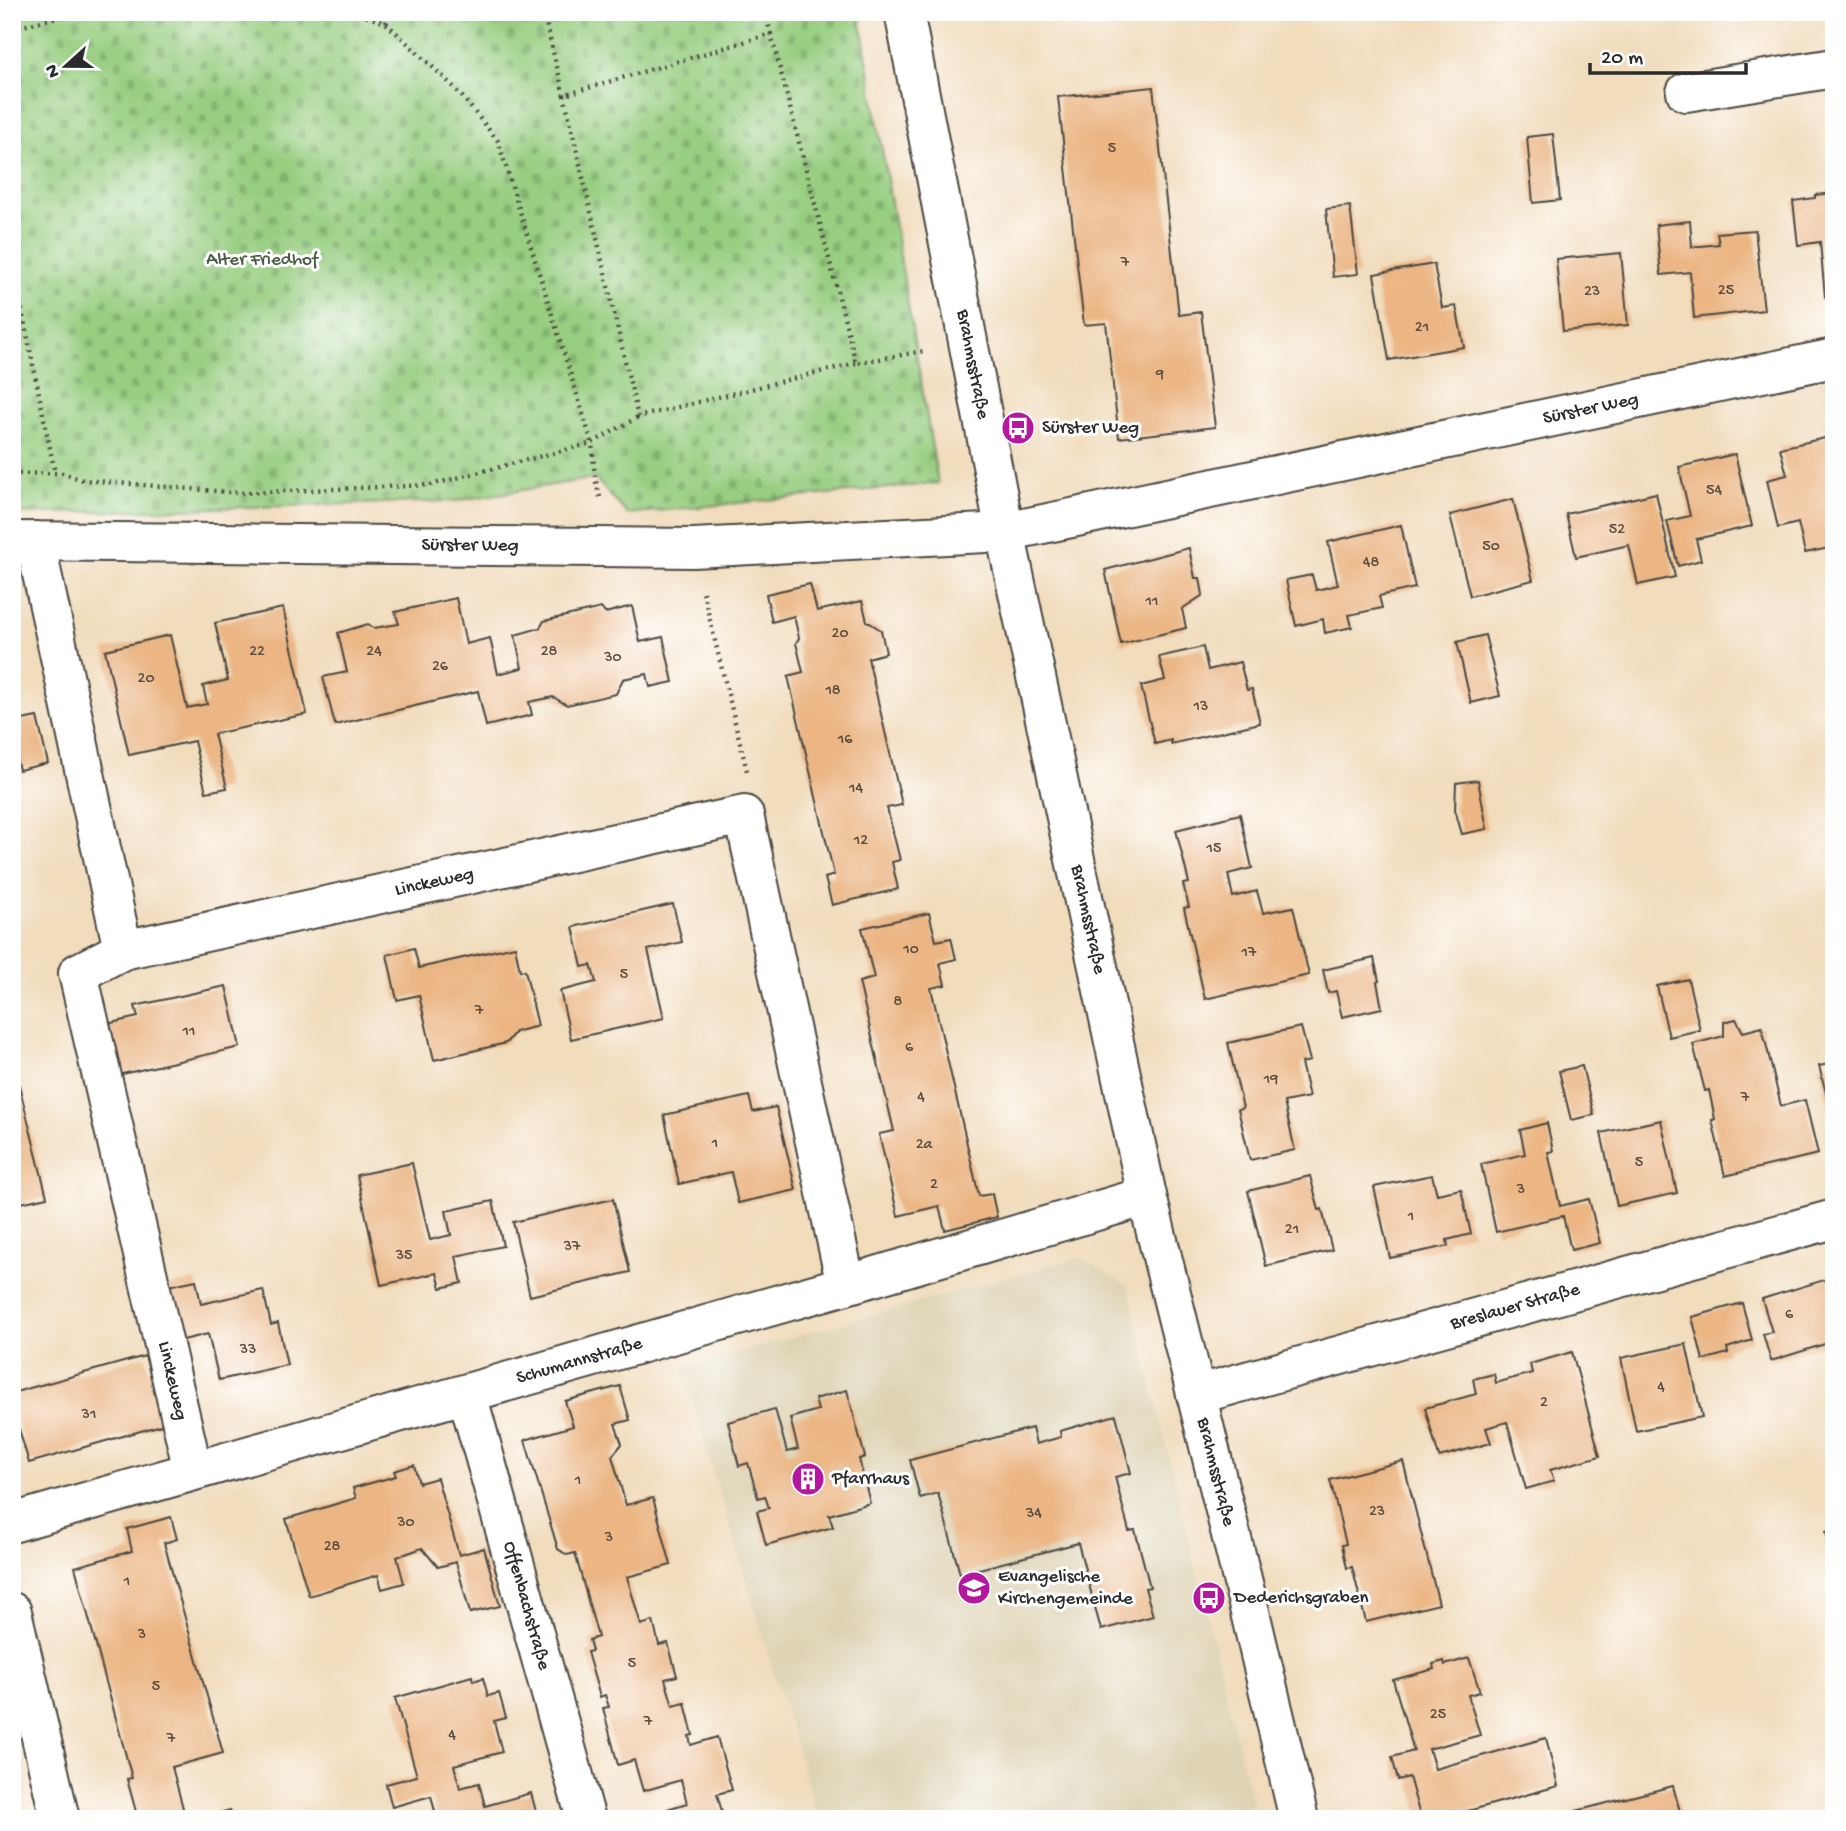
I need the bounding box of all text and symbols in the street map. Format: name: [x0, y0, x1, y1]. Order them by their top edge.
north arrow: [32, 32, 102, 102]
scale bar: [1590, 32, 1746, 76]
text: 20 m: [1601, 47, 1643, 72]
text: N: [40, 61, 66, 81]
house number: 5: [1108, 140, 1116, 159]
park label: Alter Friedhof: [206, 249, 320, 272]
house number: 7: [1120, 254, 1130, 273]
house number: 25: [1718, 282, 1734, 301]
house number: 23: [1584, 283, 1600, 302]
street label: Brahmsstraße: [950, 307, 994, 421]
house number: 21: [1415, 319, 1429, 338]
house number: 9: [1155, 366, 1164, 385]
street label: Sürster Weg: [1541, 388, 1641, 430]
bus stop icon: Sürster Weg: [999, 409, 1037, 447]
place label: Sürster Weg: [1042, 417, 1139, 440]
house number: 54: [1706, 482, 1722, 501]
house number: 52: [1609, 521, 1625, 540]
street label: Sürster Weg: [421, 534, 519, 558]
house number: 50: [1482, 538, 1500, 557]
house number: 48: [1363, 554, 1379, 573]
house number: 11: [1145, 593, 1158, 612]
house number: 20: [832, 625, 848, 644]
house number: 22: [249, 643, 265, 662]
house number: 24: [366, 643, 382, 662]
house number: 28: [541, 643, 558, 662]
house number: 30: [603, 649, 622, 668]
house number: 26: [432, 658, 449, 677]
house number: 20: [138, 670, 154, 689]
house number: 18: [824, 682, 841, 701]
house number: 13: [1193, 698, 1208, 717]
house number: 16: [837, 731, 853, 750]
house number: 14: [848, 780, 863, 799]
house number: 12: [853, 832, 868, 851]
house number: 15: [1206, 840, 1221, 859]
street label: Brahmsstraße: [1065, 862, 1111, 976]
street label: Linckeweg: [393, 863, 476, 902]
house number: 10: [902, 941, 919, 960]
house number: 17: [1241, 944, 1257, 963]
house number: 5: [620, 966, 628, 985]
house number: 8: [894, 993, 903, 1012]
house number: 7: [474, 1002, 484, 1021]
house number: 11: [182, 1023, 195, 1042]
house number: 6: [905, 1039, 914, 1058]
house number: 19: [1263, 1071, 1278, 1090]
house number: 4: [917, 1089, 925, 1108]
house number: 7: [1740, 1089, 1750, 1108]
house number: 1: [711, 1135, 718, 1154]
house number: 2a: [916, 1136, 933, 1155]
house number: 5: [1635, 1154, 1643, 1173]
house number: 2: [930, 1176, 938, 1195]
house number: 3: [1516, 1181, 1525, 1200]
house number: 1: [1407, 1208, 1414, 1227]
house number: 21: [1285, 1221, 1299, 1240]
house number: 37: [563, 1238, 581, 1257]
house number: 35: [395, 1247, 412, 1266]
street label: Breslauer Straße: [1447, 1278, 1583, 1336]
house number: 6: [1785, 1306, 1794, 1325]
street label: Schumannstraße: [514, 1332, 645, 1390]
street label: Linckeweg: [152, 1339, 192, 1423]
house number: 33: [239, 1341, 256, 1360]
house number: 4: [1657, 1379, 1665, 1398]
house number: 2: [1540, 1394, 1548, 1413]
house number: 31: [81, 1406, 96, 1425]
street label: Brahmsstraße: [1191, 1414, 1240, 1529]
building icon: Pfarrhaus: [789, 1460, 827, 1498]
place label: Pfarrhaus: [831, 1468, 910, 1491]
house number: 1: [574, 1472, 581, 1491]
house number: 23: [1369, 1503, 1385, 1522]
house number: 34: [1025, 1505, 1042, 1524]
house number: 30: [396, 1514, 415, 1533]
house number: 3: [604, 1529, 613, 1548]
house number: 28: [324, 1538, 341, 1557]
street label: Offenbachstraße: [497, 1539, 555, 1673]
place label: Evangelische Kirchengemeinde: [998, 1566, 1133, 1611]
school or university icon: Evangelische Kirchengemeinde: [955, 1569, 993, 1607]
house number: 1: [123, 1573, 130, 1592]
bus stop icon: Dederichsgraben: [1190, 1579, 1228, 1617]
place label: Dederichsgraben: [1232, 1587, 1369, 1610]
house number: 3: [137, 1626, 146, 1645]
house number: 5: [628, 1655, 636, 1674]
house number: 5: [152, 1678, 160, 1697]
house number: 25: [1430, 1706, 1446, 1725]
house number: 7: [643, 1713, 653, 1732]
house number: 4: [448, 1727, 456, 1746]
house number: 7: [166, 1730, 176, 1749]

